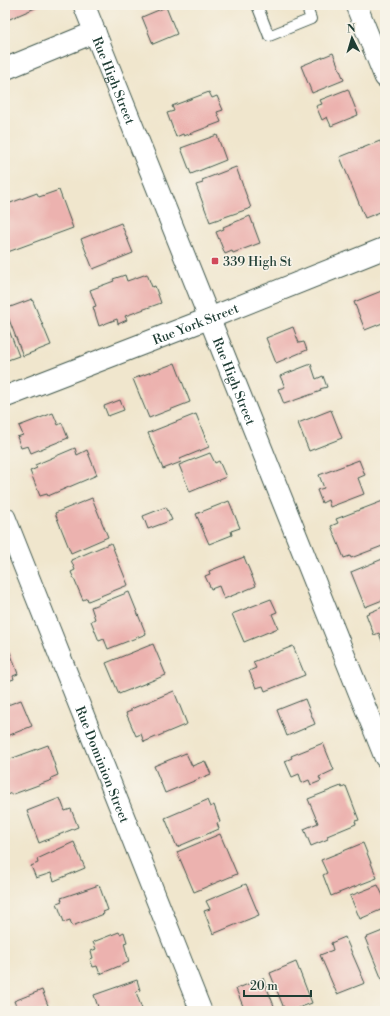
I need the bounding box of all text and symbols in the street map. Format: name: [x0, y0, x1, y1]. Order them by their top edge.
north arrow: [332, 18, 372, 58]
text: N: [346, 22, 356, 36]
street label: Rue High Street: [88, 34, 138, 127]
place label: 339 High St: [223, 254, 292, 270]
marker: 339 High St: [210, 256, 220, 266]
street label: Rue York Street: [150, 300, 241, 348]
street label: Rue High Street: [209, 335, 258, 428]
street label: Rue Dominion Street: [72, 704, 132, 826]
scale bar: [244, 972, 311, 998]
text: 20 m: [250, 979, 278, 994]

